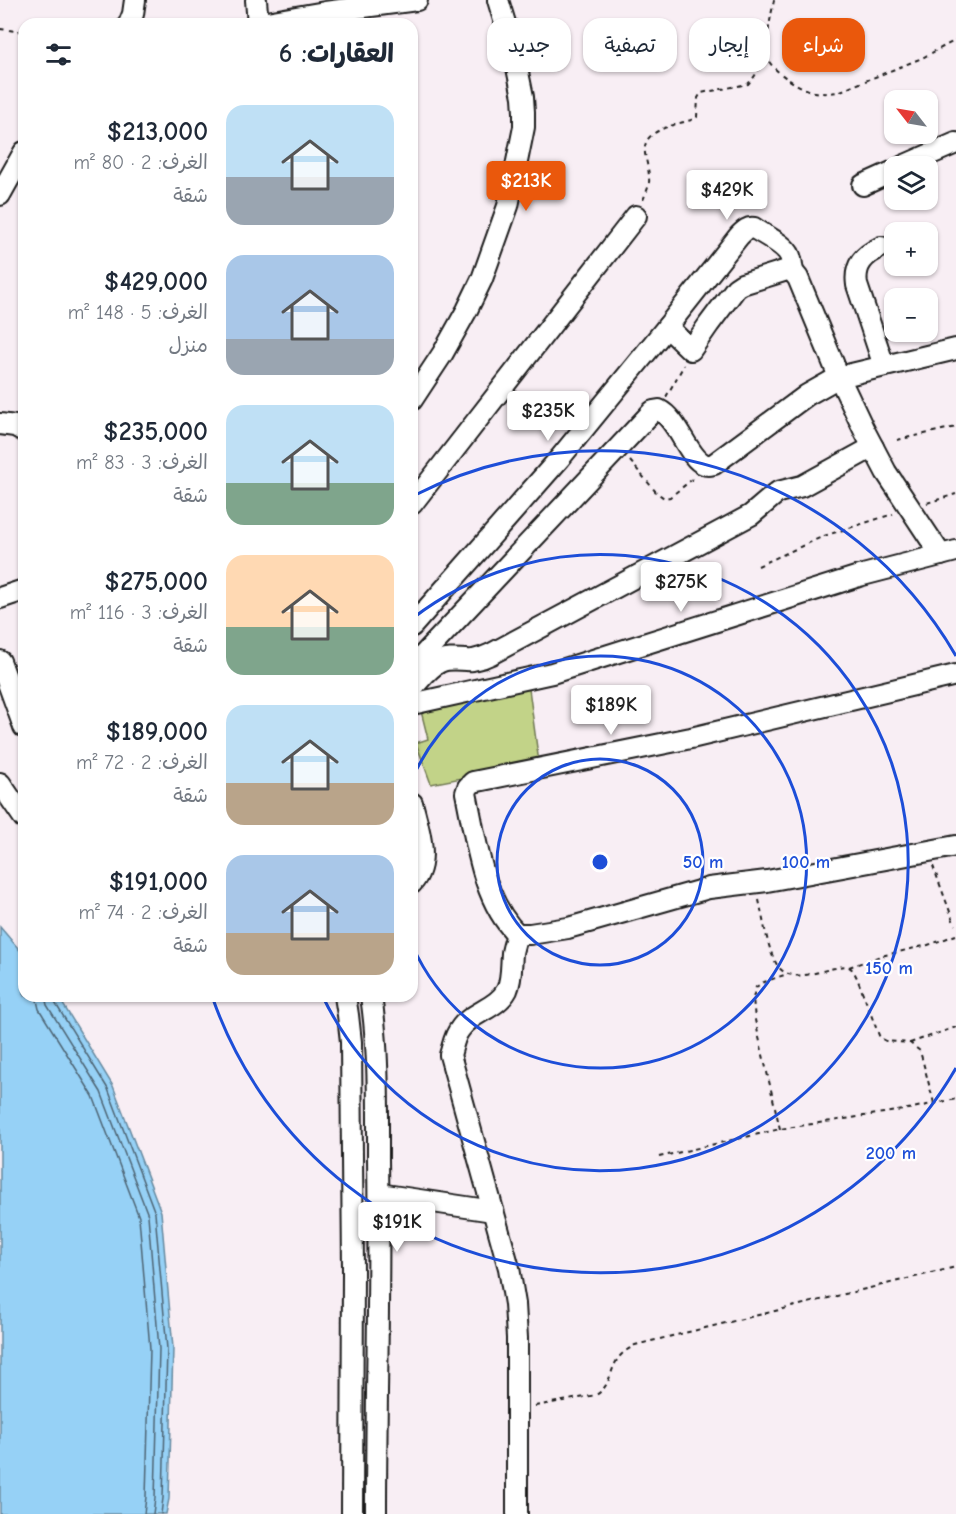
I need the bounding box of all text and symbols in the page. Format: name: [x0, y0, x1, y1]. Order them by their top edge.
chip: جديد: [487, 18, 571, 72]
chip: تصفية: [583, 18, 677, 72]
chip: إيجار: [689, 18, 770, 72]
chip: شراء: [782, 18, 865, 72]
icon: filters: [42, 38, 75, 71]
text: العقارات: 6: [279, 39, 394, 69]
north arrow: [884, 90, 938, 144]
map controls: [884, 90, 938, 342]
text: $213,000: [107, 117, 208, 147]
icon: home: [274, 129, 346, 201]
text: الغرف: 2 · 80 m²: [74, 151, 208, 174]
button: layers: [884, 156, 938, 210]
pin: $213K: [484, 161, 568, 212]
text: $213K: [501, 169, 551, 192]
pin: $429K: [685, 170, 769, 221]
text: $429K: [700, 178, 754, 201]
text: شقة: [173, 184, 208, 207]
button: +: [884, 222, 938, 276]
text: $429,000: [104, 267, 208, 297]
icon: home: [274, 279, 346, 351]
button: −: [884, 288, 938, 342]
text: الغرف: 5 · 148 m²: [68, 301, 208, 324]
text: منزل: [169, 334, 208, 357]
pin: $235K: [506, 391, 590, 442]
text: $235K: [521, 399, 575, 422]
text: $235,000: [103, 417, 208, 447]
icon: home: [274, 429, 346, 501]
text: الغرف: 3 · 83 m²: [76, 451, 208, 474]
text: شقة: [173, 484, 208, 507]
pin: $275K: [639, 562, 723, 613]
text: $275,000: [105, 567, 208, 597]
text: $275K: [655, 570, 707, 593]
icon: home: [274, 579, 346, 651]
text: الغرف: 3 · 116 m²: [70, 601, 208, 624]
text: شقة: [173, 634, 208, 657]
pin: $189K: [569, 685, 653, 736]
text: $189K: [585, 693, 637, 716]
text: $189,000: [106, 717, 208, 747]
icon: home: [274, 729, 346, 801]
text: الغرف: 2 · 72 m²: [76, 751, 208, 774]
text: شقة: [173, 784, 208, 807]
centre of rings: [590, 852, 610, 872]
text: 50 m: [683, 852, 723, 873]
text: 100 m: [782, 852, 830, 873]
text: $191,000: [109, 867, 208, 897]
icon: home: [274, 879, 346, 951]
text: الغرف: 2 · 74 m²: [78, 901, 208, 924]
text: شقة: [173, 934, 208, 957]
text: 150 m: [865, 958, 913, 979]
text: 200 m: [866, 1143, 916, 1164]
pin: $191K: [355, 1202, 439, 1253]
text: $191K: [372, 1210, 422, 1233]

